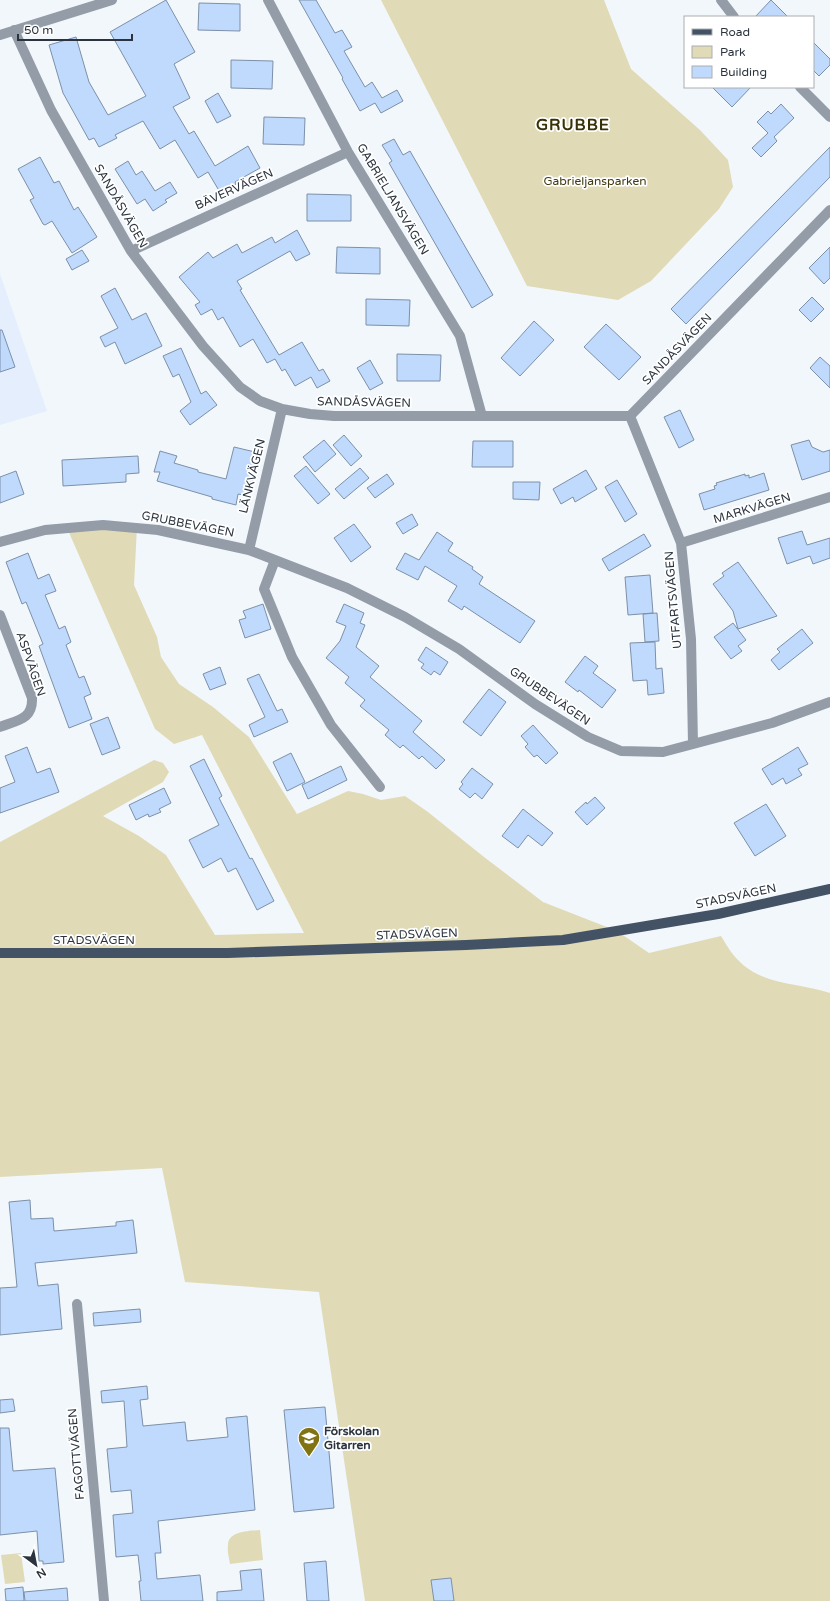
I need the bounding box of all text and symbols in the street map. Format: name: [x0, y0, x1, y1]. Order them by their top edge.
scale bar: [18, 16, 132, 42]
legend: [684, 16, 814, 88]
text: 50 m: [24, 23, 53, 37]
text: Road: [720, 25, 750, 39]
text: Park: [720, 45, 746, 59]
text: Building: [720, 65, 767, 79]
district label: GRUBBE: [536, 115, 610, 135]
street label: GABRIELJANSVÄGEN: [354, 141, 432, 257]
street label: SANDÅSVÄGEN: [91, 162, 151, 250]
street label: BÄVERVÄGEN: [193, 165, 275, 213]
park label: Gabrieljansparken: [543, 174, 647, 188]
street label: SANDÅSVÄGEN: [639, 310, 715, 388]
street label: SANDÅSVÄGEN: [317, 394, 411, 410]
street label: LÄNKVÄGEN: [236, 437, 268, 515]
street label: MARKVÄGEN: [712, 490, 792, 526]
street label: GRUBBEVÄGEN: [141, 508, 235, 540]
street label: UTFARTSVÄGEN: [662, 550, 684, 650]
street label: ASPVÄGEN: [13, 630, 49, 698]
street label: GRUBBEVÄGEN: [507, 664, 593, 728]
street label: STADSVÄGEN: [695, 881, 777, 911]
street label: STADSVÄGEN: [376, 926, 458, 942]
street label: STADSVÄGEN: [53, 933, 135, 947]
street label: FAGOTTVÄGEN: [65, 1408, 87, 1500]
place label: Förskolan Gitarren: [324, 1424, 379, 1452]
school or university icon: Förskolan Gitarren: [296, 1425, 322, 1458]
north arrow: [16, 1545, 56, 1585]
text: N: [34, 1565, 48, 1581]

